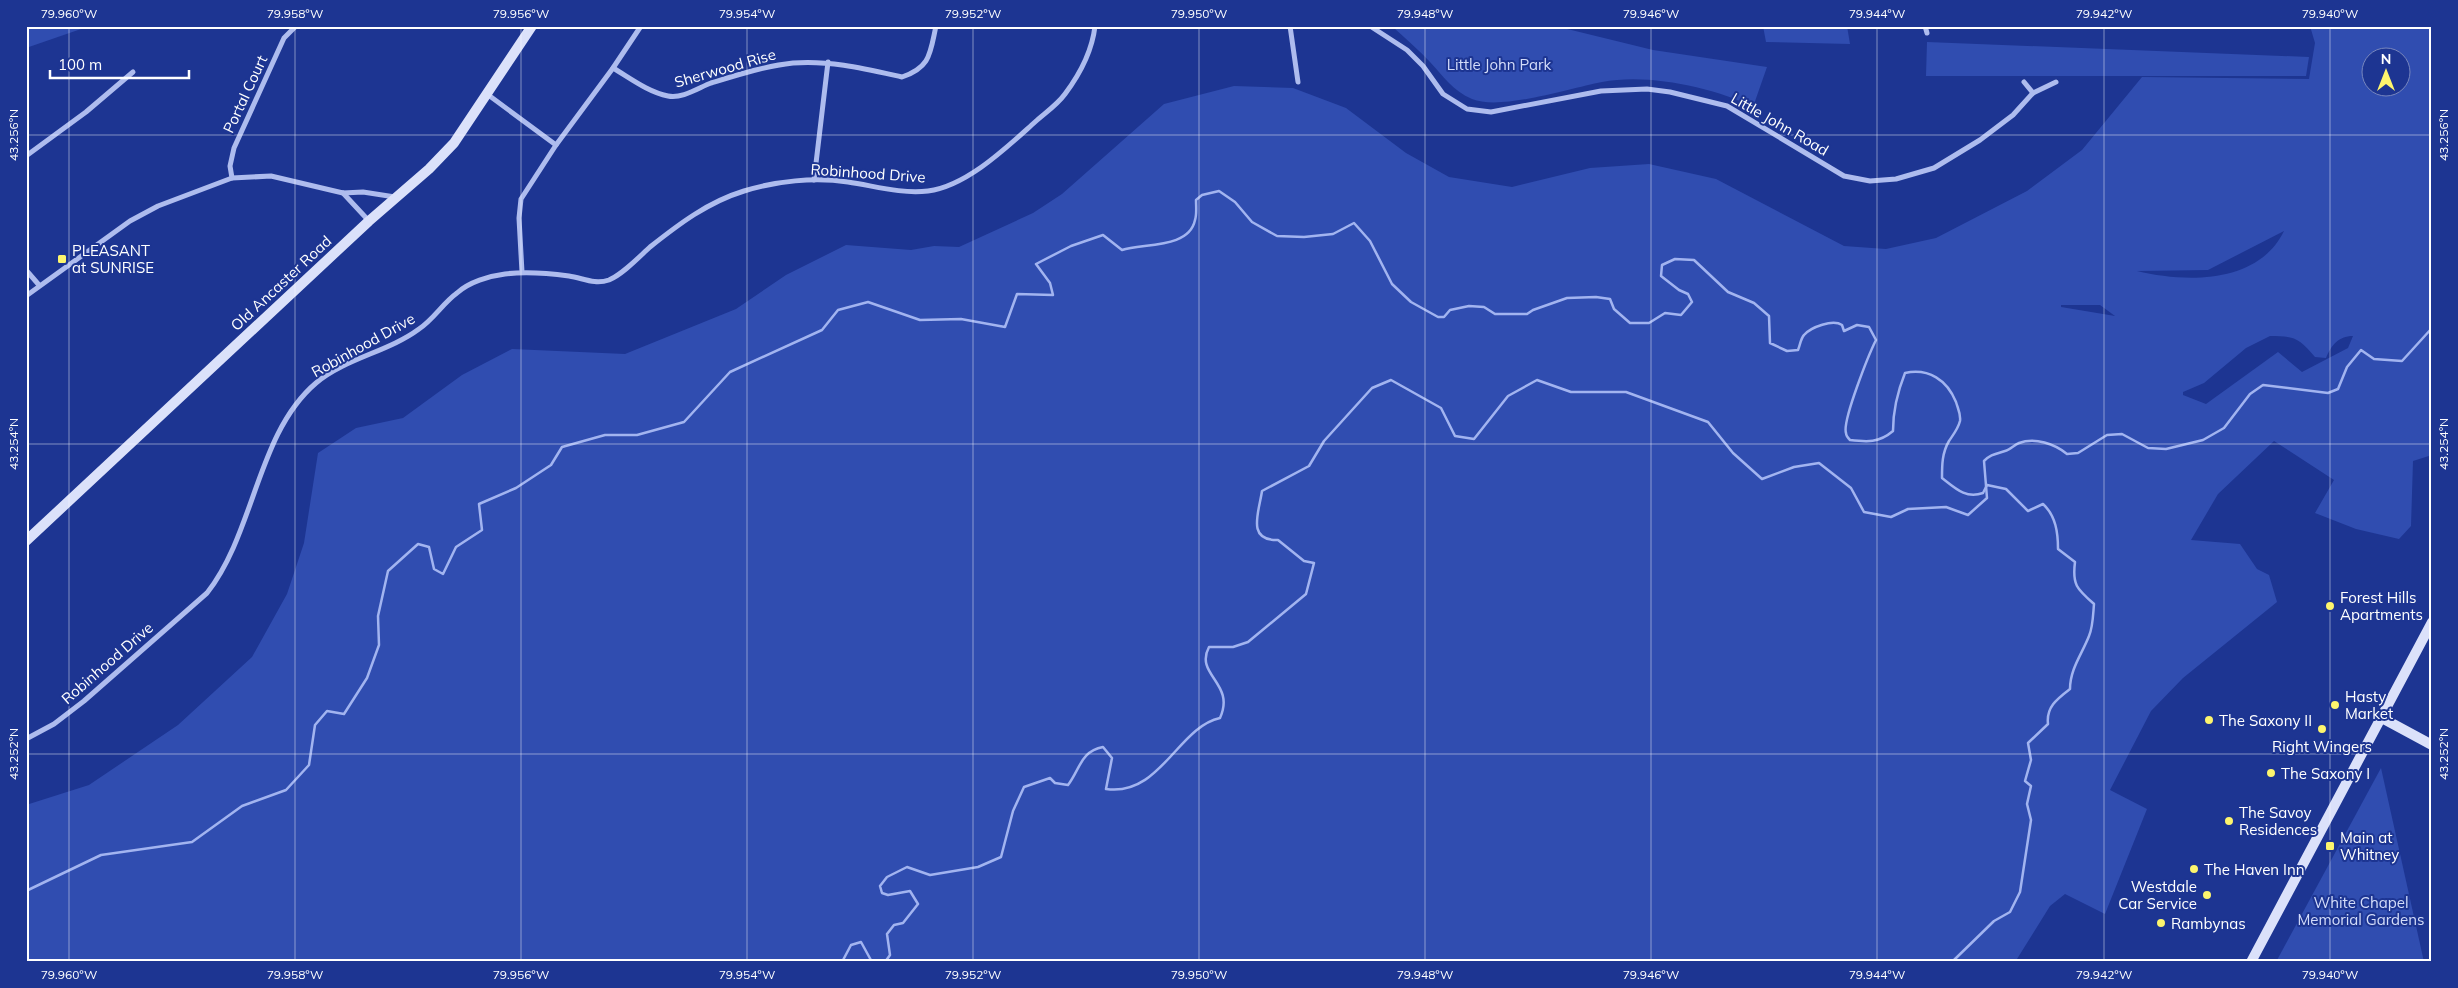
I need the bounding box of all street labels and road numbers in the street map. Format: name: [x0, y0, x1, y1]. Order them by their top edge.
street label: Sherwood Rise: [672, 44, 778, 92]
street label: Portal Court: [219, 52, 271, 136]
street label: Little John Road: [1728, 88, 1832, 160]
street label: Robinhood Drive: [810, 160, 926, 186]
street label: Old Ancaster Road: [227, 231, 335, 335]
street label: Robinhood Drive: [308, 309, 418, 381]
street label: Robinhood Drive: [57, 618, 157, 708]

